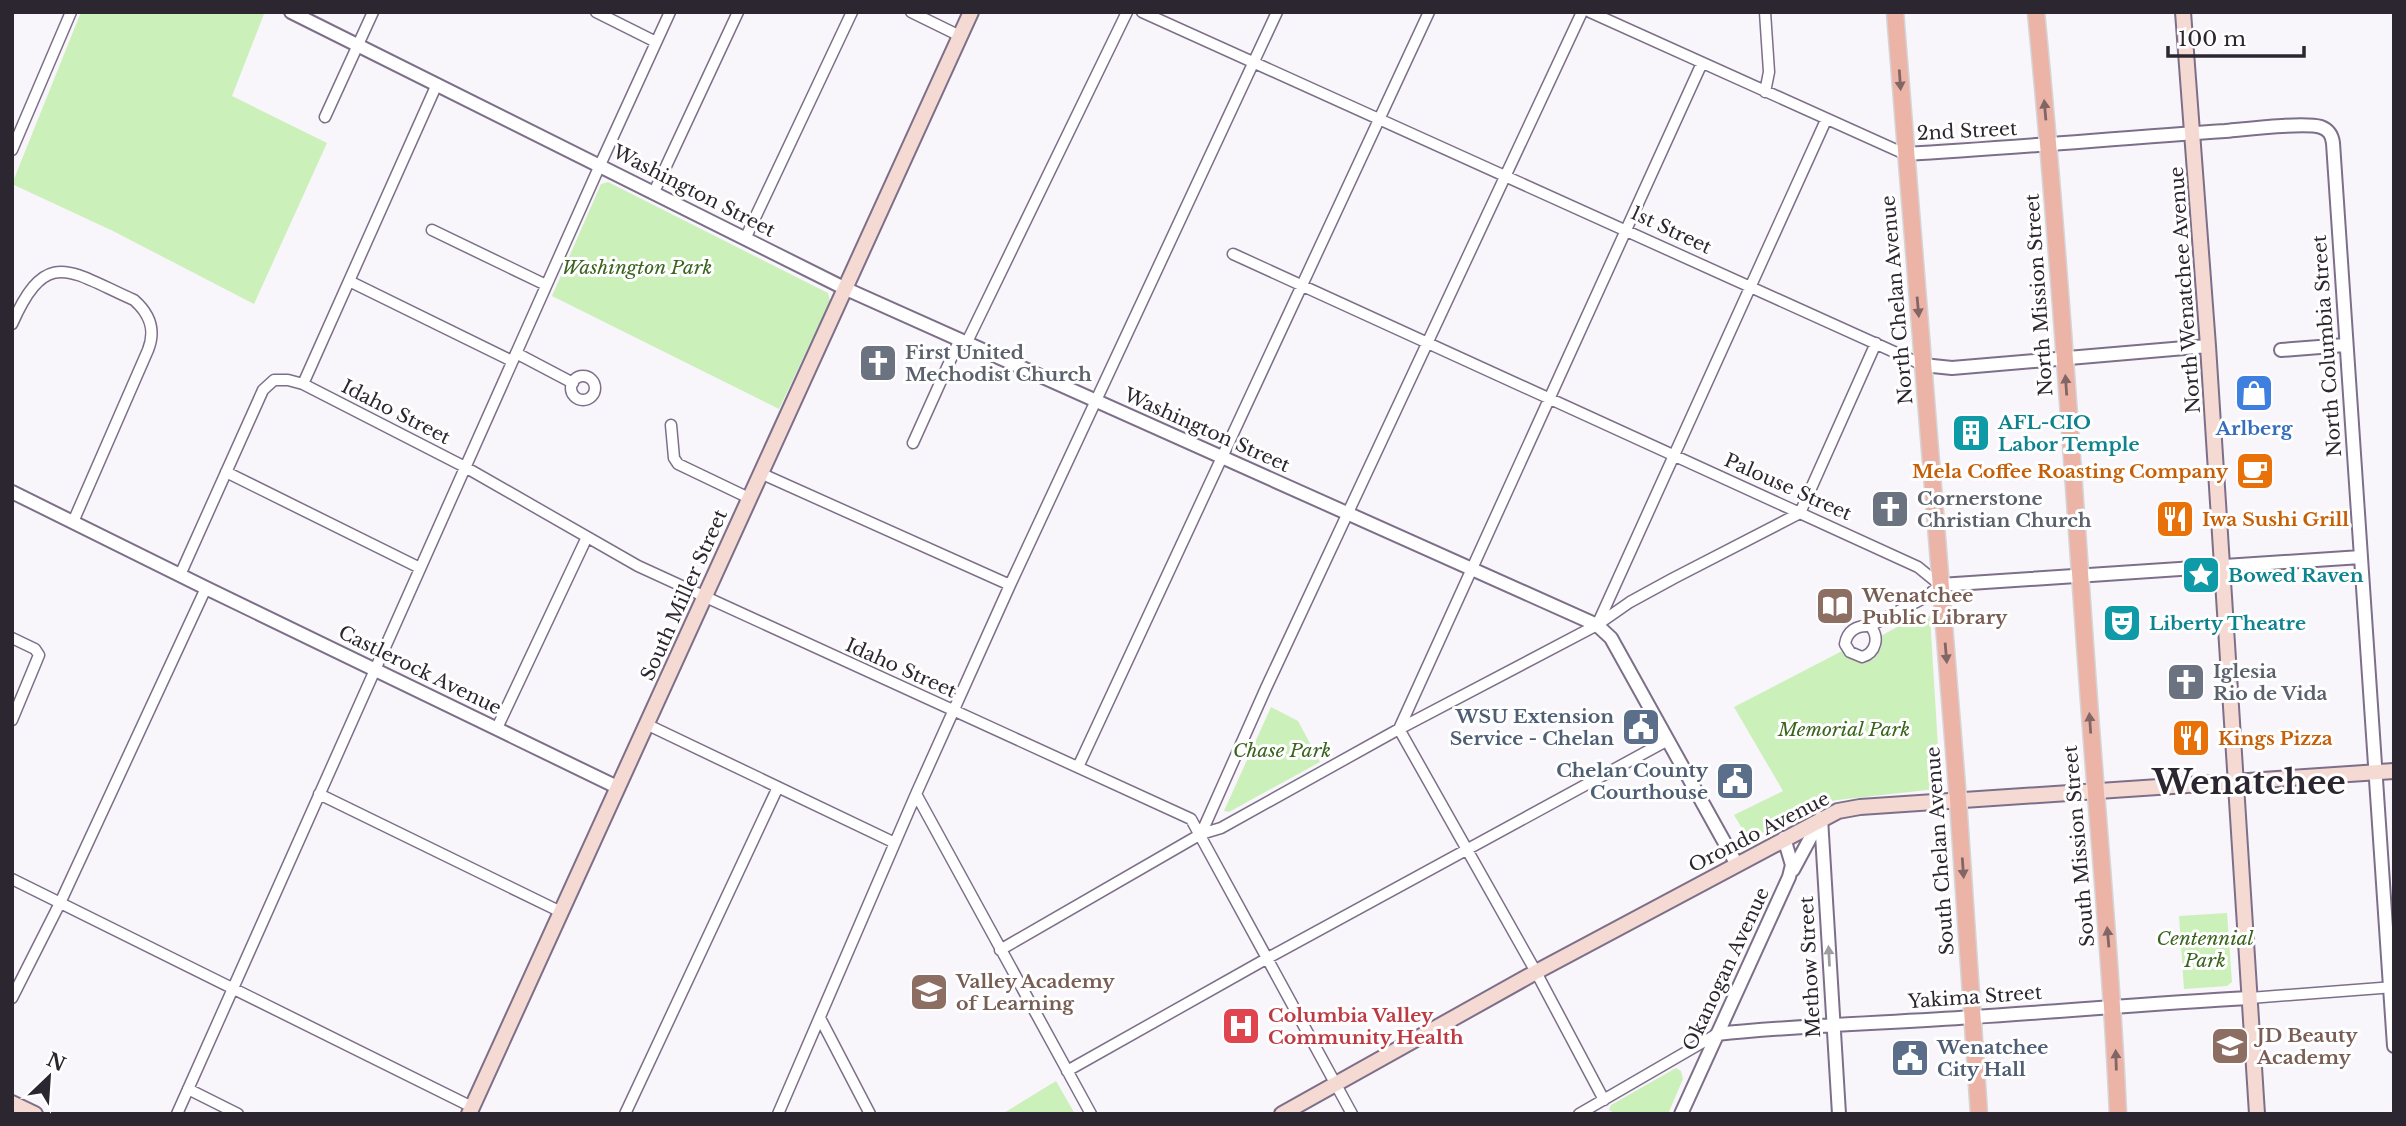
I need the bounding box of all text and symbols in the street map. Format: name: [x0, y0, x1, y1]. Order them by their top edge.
scale bar: [2168, 14, 2304, 58]
text: 100 m: [2178, 26, 2246, 52]
one-way arrow: [1895, 70, 1906, 92]
one-way arrow: [2039, 99, 2050, 121]
street label: 2nd Street: [1916, 117, 2018, 145]
street label: Washington Street: [608, 140, 780, 242]
street label: North Wenatchee Avenue: [2165, 166, 2205, 414]
street label: North Mission Street: [2020, 192, 2058, 397]
street label: North Chelan Avenue: [1876, 195, 1918, 405]
street label: 1st Street: [1627, 201, 1716, 259]
street label: North Columbia Street: [2308, 233, 2346, 458]
park label: Washington Park: [562, 256, 712, 279]
one-way arrow: [1913, 296, 1924, 318]
place label: First United Mechodist Church: [905, 341, 1092, 386]
church icon: First United Mechodist Church: [857, 342, 899, 384]
shop icon: Arlberg: [2233, 372, 2275, 414]
one-way arrow: [2060, 374, 2071, 396]
street label: Idaho Street: [338, 375, 455, 450]
street label: Washington Street: [1120, 383, 1294, 477]
place label: AFL-CIO Labor Temple: [1997, 411, 2140, 456]
building icon: AFL-CIO Labor Temple: [1950, 412, 1992, 454]
place label: Arlberg: [2215, 417, 2294, 440]
street label: Palouse Street: [1721, 449, 1856, 526]
cafe icon: Mela Coffee Roasting Company: [2234, 450, 2276, 492]
place label: Mela Coffee Roasting Company: [1912, 460, 2229, 483]
place label: Cornerstone Christian Church: [1917, 487, 2092, 532]
church icon: Cornerstone Christian Church: [1869, 488, 1911, 530]
restaurant icon: Iwa Sushi Grill: [2154, 498, 2196, 540]
street label: South Miller Street: [636, 505, 732, 684]
place label: Iwa Sushi Grill: [2202, 508, 2349, 531]
place icon: Bowed Raven: [2180, 554, 2222, 596]
place label: Bowed Raven: [2228, 564, 2364, 587]
place label: Wenatchee Public Library: [1861, 584, 2008, 629]
library icon: Wenatchee Public Library: [1814, 585, 1856, 627]
theatre icon: Liberty Theatre: [2101, 602, 2143, 644]
place label: Liberty Theatre: [2149, 612, 2306, 635]
street label: Castlerock Avenue: [335, 621, 505, 719]
street label: Idaho Street: [842, 633, 961, 703]
one-way arrow: [1941, 642, 1952, 664]
place label: Iglesia Rio de Vida: [2213, 660, 2328, 705]
church icon: Iglesia Rio de Vida: [2165, 661, 2207, 703]
place label: WSU Extension Service - Chelan: [1450, 705, 1614, 750]
public building icon: WSU Extension Service - Chelan: [1620, 706, 1662, 748]
one-way arrow: [2084, 711, 2095, 733]
restaurant icon: Kings Pizza: [2170, 717, 2212, 759]
park label: Memorial Park: [1777, 718, 1910, 741]
place label: Kings Pizza: [2218, 727, 2333, 750]
park label: Chase Park: [1233, 739, 1331, 762]
street label: South Mission Street: [2059, 743, 2099, 948]
street label: South Chelan Avenue: [1921, 746, 1959, 956]
place label: Chelan County Courthouse: [1556, 759, 1709, 804]
public building icon: Chelan County Courthouse: [1714, 760, 1756, 802]
district label: Wenatchee: [2151, 762, 2346, 803]
street label: Orondo Avenue: [1685, 787, 1833, 877]
one-way arrow: [1958, 857, 1969, 879]
street label: Okanogan Avenue: [1678, 884, 1774, 1054]
street label: Methow Street: [1795, 895, 1825, 1038]
one-way arrow: [2102, 926, 2113, 948]
park label: Centennial Park: [2156, 927, 2254, 972]
one-way arrow: [1823, 945, 1834, 967]
place label: Valley Academy of Learning: [955, 970, 1115, 1015]
school or university icon: Valley Academy of Learning: [908, 971, 950, 1013]
street label: Yakima Street: [1906, 981, 2044, 1013]
place label: Columbia Valley Community Health: [1268, 1004, 1464, 1049]
hospital icon: Columbia Valley Community Health: [1220, 1005, 1262, 1047]
place label: JD Beauty Academy: [2253, 1024, 2358, 1069]
school or university icon: JD Beauty Academy: [2209, 1025, 2251, 1067]
place label: Wenatchee City Hall: [1936, 1036, 2048, 1081]
public building icon: Wenatchee City Hall: [1889, 1037, 1931, 1079]
north arrow: [14, 1042, 84, 1112]
text: N: [43, 1048, 69, 1076]
one-way arrow: [2110, 1048, 2121, 1070]

